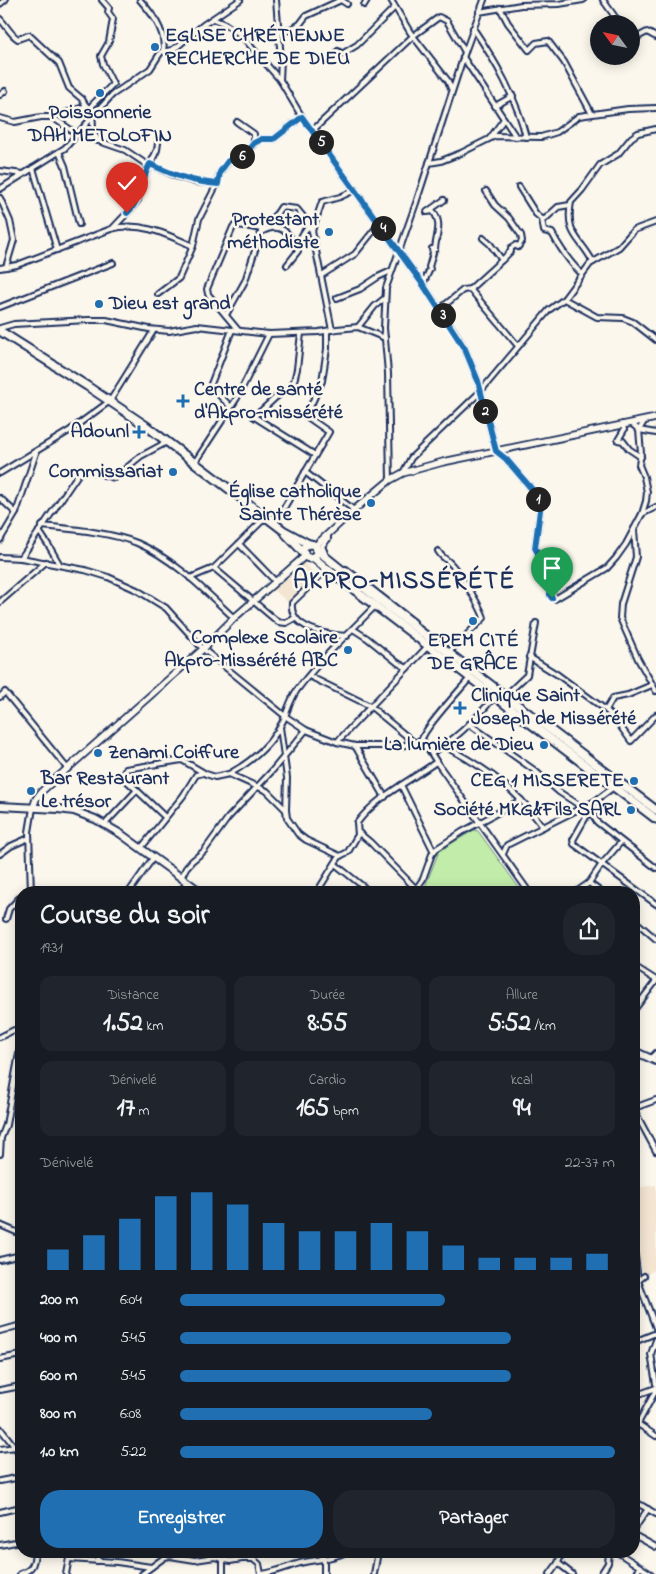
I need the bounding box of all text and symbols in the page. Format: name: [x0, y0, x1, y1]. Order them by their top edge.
north arrow: [590, 15, 640, 65]
map controls: [590, 15, 640, 65]
place label: EGLISE CHRÉTIENNE RECHERCHE DE DIEU: [165, 22, 350, 74]
marker: EGLISE CHRÉTIENNE RECHERCHE DE DIEU: [149, 41, 161, 53]
marker: Poissonnerie DAH METOLOFIN: [94, 87, 106, 99]
place label: Poissonnerie DAH METOLOFIN: [27, 99, 172, 151]
pin: 5: [308, 130, 334, 154]
text: 5: [317, 132, 326, 153]
pin: 6: [230, 144, 254, 168]
text: 6: [239, 146, 246, 167]
pin: [106, 162, 148, 213]
icon: check: [113, 169, 141, 197]
place label: Protestant méthodiste: [227, 206, 320, 258]
pin: 4: [370, 216, 396, 240]
text: 4: [381, 218, 386, 239]
marker: Protestant méthodiste: [323, 226, 335, 238]
place label: Dieu est grand: [108, 290, 231, 320]
marker: Dieu est grand: [93, 298, 105, 310]
pin: 3: [430, 302, 456, 328]
text: 3: [441, 305, 446, 326]
place label: Centre de santé d'Akpro-missérété: [194, 376, 344, 428]
marker: Centre de santé d'Akpro-missérété: [176, 394, 190, 408]
pin: 2: [472, 398, 498, 424]
text: 2: [482, 401, 489, 422]
place label: Adounl: [70, 418, 129, 447]
marker: Adounl: [133, 426, 145, 438]
place label: Commissariat: [49, 458, 163, 487]
marker: Commissariat: [167, 466, 179, 478]
place label: Église catholique Sainte Thérèse: [228, 478, 362, 530]
pin: 1: [526, 486, 550, 512]
text: 1: [536, 489, 541, 510]
marker: Église catholique Sainte Thérèse: [365, 497, 377, 509]
pin: [531, 547, 573, 598]
icon: arrive: [538, 554, 566, 582]
district label: AKPRO-MISSÉRÉTÉ: [293, 564, 515, 600]
marker: EPEM CITÉ DE GRÂCE: [467, 615, 479, 627]
place label: Complexe Scolaire Akpro-Missérété ABC: [164, 624, 339, 676]
place label: EPEM CITÉ DE GRÂCE: [427, 627, 519, 679]
marker: Complexe Scolaire Akpro-Missérété ABC: [342, 644, 354, 656]
place label: Clinique Saint Joseph de Missérété: [471, 682, 637, 734]
marker: Clinique Saint Joseph de Missérété: [453, 701, 467, 715]
place label: La lumière de Dieu: [384, 731, 534, 760]
place label: Zenami Coiffure: [108, 739, 240, 768]
marker: La lumière de Dieu: [538, 739, 550, 751]
marker: Zenami Coiffure: [92, 747, 104, 759]
place label: Bar Restaurant Le trésor: [40, 765, 169, 817]
place label: CEG 1 MISSERETE: [471, 767, 624, 796]
marker: CEG 1 MISSERETE: [628, 775, 640, 787]
marker: Bar Restaurant Le trésor: [25, 785, 37, 797]
place label: Société MKG&Fils SARL: [433, 796, 622, 825]
marker: Société MKG&Fils SARL: [625, 804, 637, 816]
text: Course du soir: [40, 896, 210, 937]
button: share: [563, 903, 615, 955]
text: 19:31: [40, 936, 63, 960]
text: Distance: [107, 985, 159, 1006]
text: Durée: [310, 985, 345, 1006]
text: Allure: [506, 985, 538, 1006]
text: 1.52: [103, 1006, 143, 1042]
text: 8:55: [307, 1006, 348, 1042]
text: 5:52: [488, 1006, 531, 1042]
text: km: [143, 1016, 163, 1037]
text: /km: [531, 1016, 556, 1037]
text: Dénivelé: [110, 1070, 157, 1091]
text: Cardio: [309, 1070, 346, 1091]
text: kcal: [511, 1070, 533, 1091]
text: 17: [117, 1091, 135, 1127]
text: 165: [296, 1091, 329, 1127]
text: 94: [513, 1091, 531, 1127]
text: m: [135, 1101, 149, 1122]
text: bpm: [329, 1101, 359, 1122]
text: Dénivelé: [40, 1151, 93, 1175]
text: 22–37 m: [565, 1151, 615, 1175]
text: 200 m: [40, 1288, 78, 1312]
text: 6:04: [120, 1288, 142, 1312]
text: 400 m: [40, 1326, 77, 1350]
text: 5:45: [120, 1326, 146, 1350]
text: 600 m: [40, 1364, 77, 1388]
text: 5:45: [120, 1364, 146, 1388]
text: 800 m: [40, 1402, 76, 1426]
text: 6:08: [120, 1402, 141, 1426]
text: 1.0 km: [40, 1440, 79, 1464]
text: 5:22: [120, 1440, 146, 1464]
button: Enregistrer: [40, 1490, 323, 1548]
button: Partager: [333, 1490, 615, 1548]

